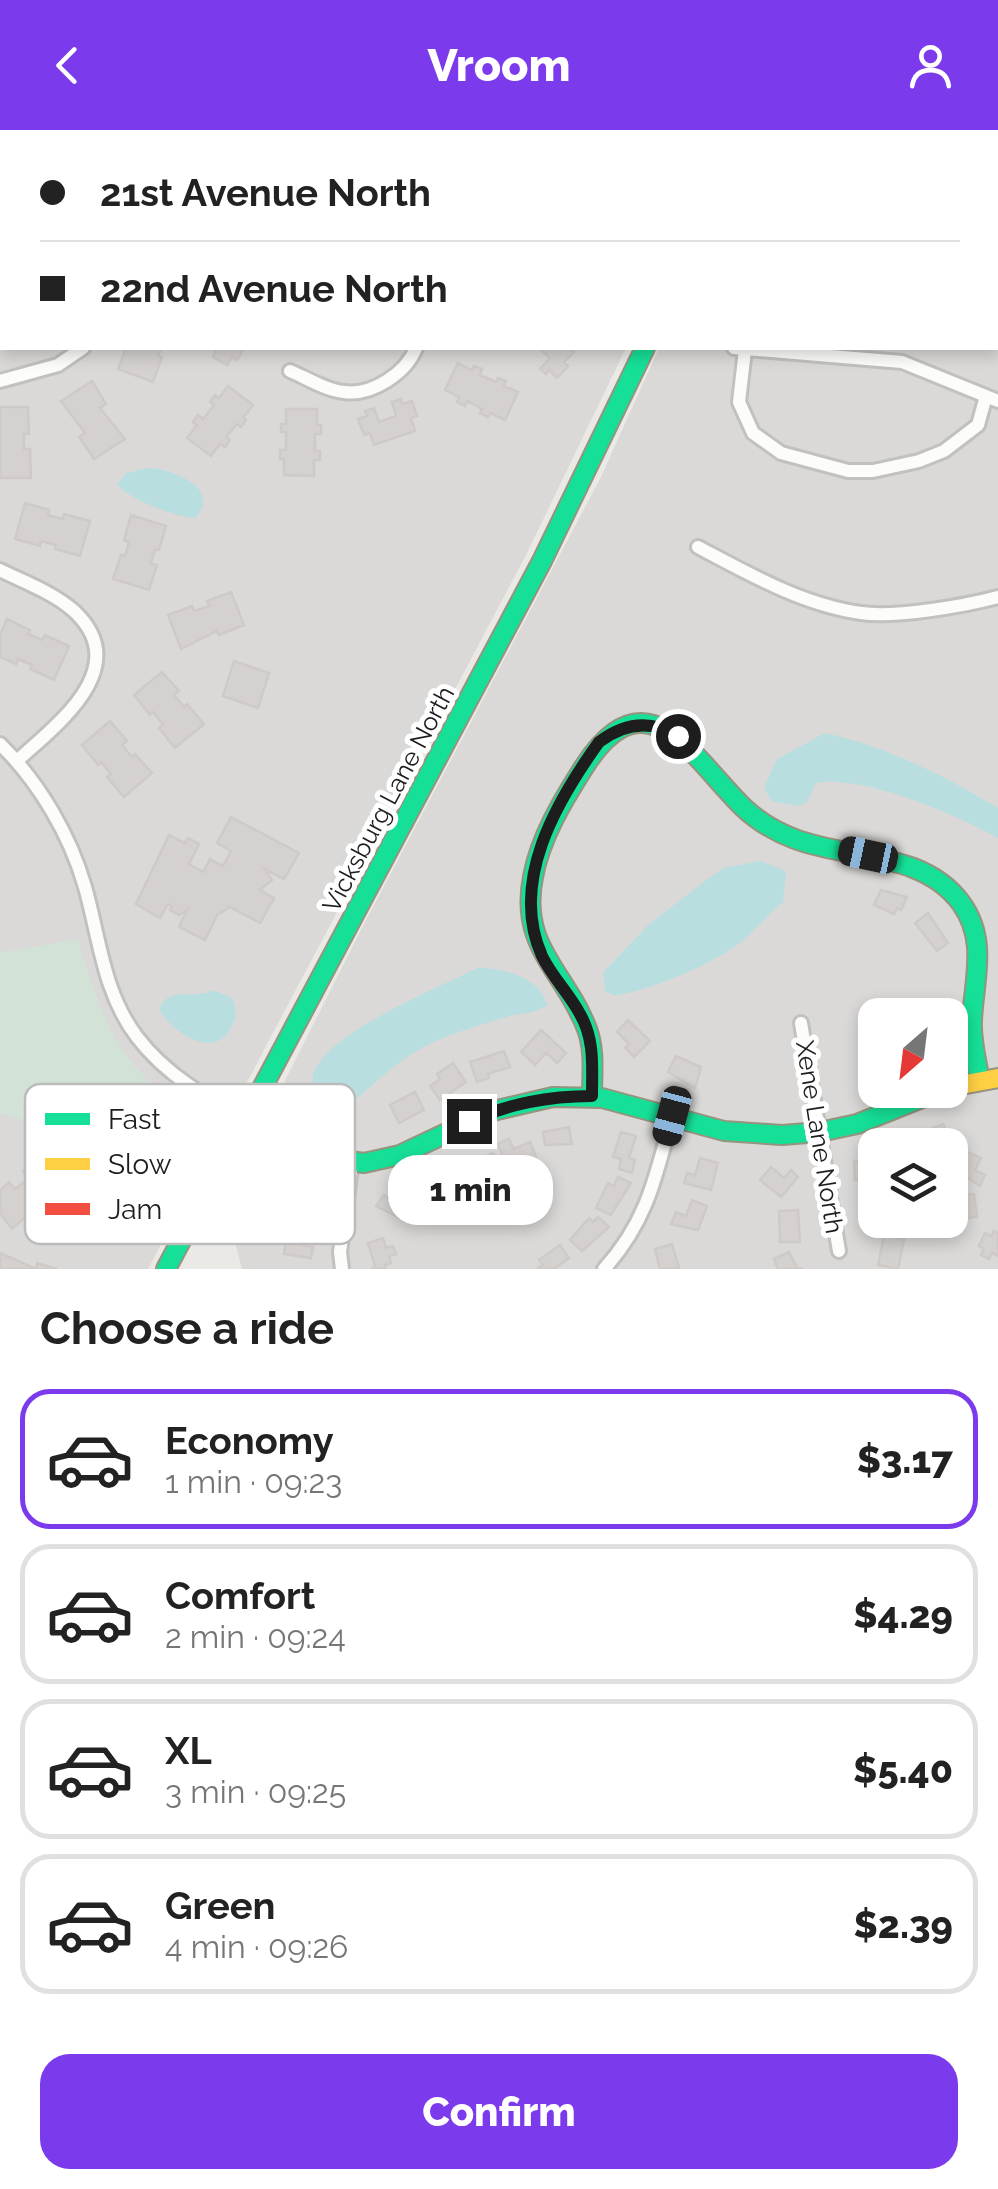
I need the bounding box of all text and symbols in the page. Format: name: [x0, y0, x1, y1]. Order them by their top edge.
icon: back: [40, 38, 95, 93]
icon: person: [903, 38, 958, 93]
text: Vroom: [427, 39, 571, 92]
text: 21st Avenue North: [100, 170, 431, 215]
text: 22nd Avenue North: [100, 266, 448, 311]
street label: Vicksburg Lane North: [316, 681, 460, 917]
route start: [656, 714, 701, 759]
car: [836, 834, 900, 876]
north arrow: [858, 998, 968, 1108]
map controls: [858, 998, 968, 1238]
street label: Xene Lane North: [790, 1038, 850, 1236]
car: [650, 1083, 694, 1149]
legend: [25, 1084, 355, 1244]
route end: [447, 1099, 492, 1144]
text: Fast: [108, 1103, 161, 1136]
button: layers: [858, 1128, 968, 1238]
text: Slow: [108, 1148, 172, 1181]
callout: 1 min: [386, 1156, 552, 1226]
text: 1 min: [429, 1171, 512, 1208]
text: Jam: [108, 1193, 162, 1226]
text: Choose a ride: [40, 1302, 334, 1355]
icon: car: [45, 1414, 135, 1504]
text: Economy: [165, 1418, 334, 1463]
text: $3.17: [857, 1437, 953, 1482]
text: 1 min · 09:23: [165, 1463, 342, 1500]
icon: car: [45, 1569, 135, 1659]
text: Comfort: [165, 1573, 315, 1618]
text: $4.29: [853, 1592, 953, 1637]
text: 2 min · 09:24: [165, 1618, 346, 1655]
icon: car: [45, 1724, 135, 1814]
text: XL: [165, 1728, 212, 1773]
text: $5.40: [853, 1747, 953, 1792]
text: 3 min · 09:25: [165, 1773, 346, 1810]
icon: car: [45, 1879, 135, 1969]
text: Green: [165, 1883, 275, 1928]
text: $2.39: [854, 1902, 953, 1947]
text: 4 min · 09:26: [165, 1928, 348, 1965]
button: Confirm: [40, 2054, 958, 2169]

